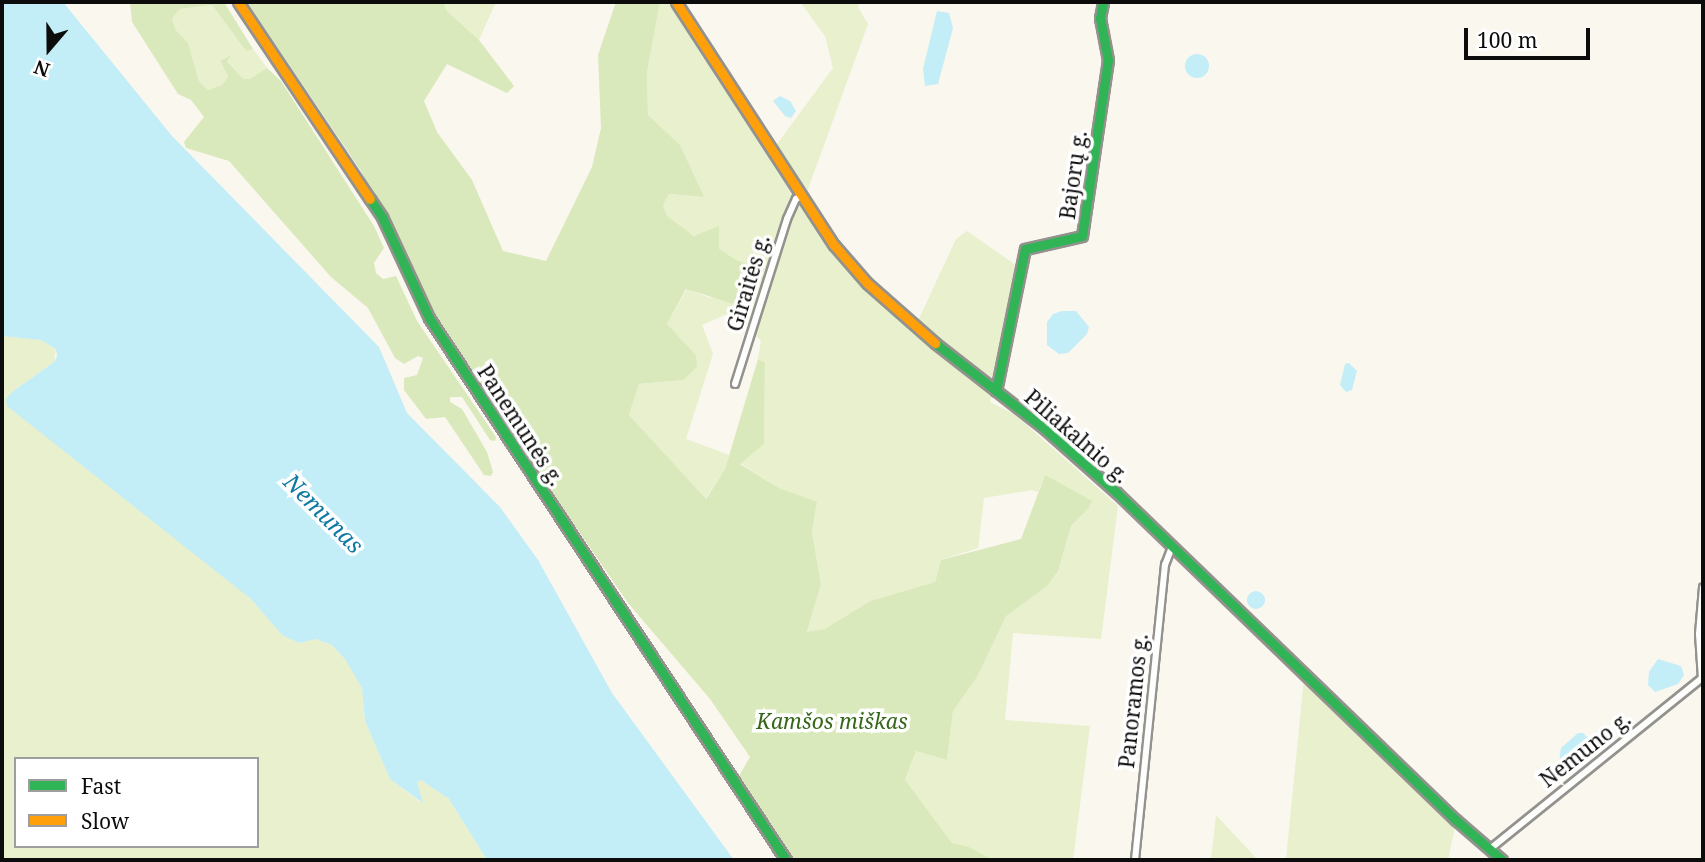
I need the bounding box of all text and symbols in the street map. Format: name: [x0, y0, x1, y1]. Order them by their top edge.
north arrow: [14, 14, 84, 84]
scale bar: [1467, 14, 1593, 58]
text: 100 m: [1477, 26, 1538, 54]
text: N: [30, 54, 53, 84]
street label: Bajorų g.: [1054, 129, 1092, 221]
street label: Giraitės g.: [721, 232, 775, 334]
street label: Panemunės g.: [473, 360, 569, 490]
street label: Piliakalnio g.: [1020, 384, 1134, 488]
water label: Nemunas: [279, 468, 369, 558]
street label: Panoramos g.: [1113, 633, 1153, 769]
street label: Nemuno g.: [1535, 706, 1635, 792]
park label: Kamšos miškas: [756, 708, 908, 734]
legend: [14, 757, 259, 848]
text: Fast: [81, 772, 121, 800]
text: Slow: [81, 807, 129, 835]

